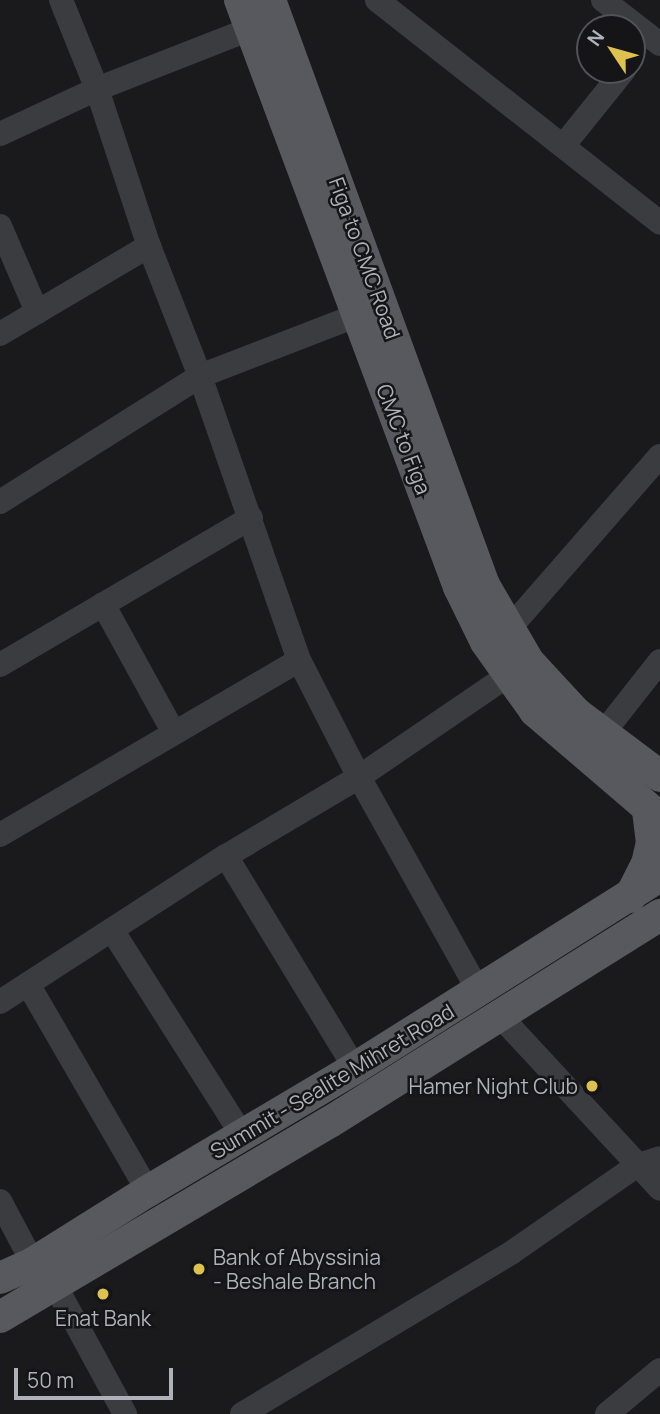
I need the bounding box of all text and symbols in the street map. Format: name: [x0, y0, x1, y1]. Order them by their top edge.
north arrow: [576, 14, 646, 84]
text: N: [581, 25, 610, 51]
street label: Figa to CMC Road: [324, 174, 406, 342]
street label: CMC to Figa: [371, 380, 437, 498]
street label: Summit - Sealite Mihret Road: [206, 998, 458, 1164]
place label: Hamer Night Club: [409, 1073, 578, 1099]
marker: Hamer Night Club: [584, 1078, 600, 1094]
place label: Bank of Abyssinia - Beshale Branch: [213, 1244, 381, 1294]
marker: Bank of Abyssinia - Beshale Branch: [191, 1261, 207, 1277]
marker: Enat Bank: [95, 1286, 111, 1302]
place label: Enat Bank: [55, 1305, 151, 1331]
scale bar: [18, 1354, 177, 1398]
text: 50 m: [27, 1366, 74, 1394]

